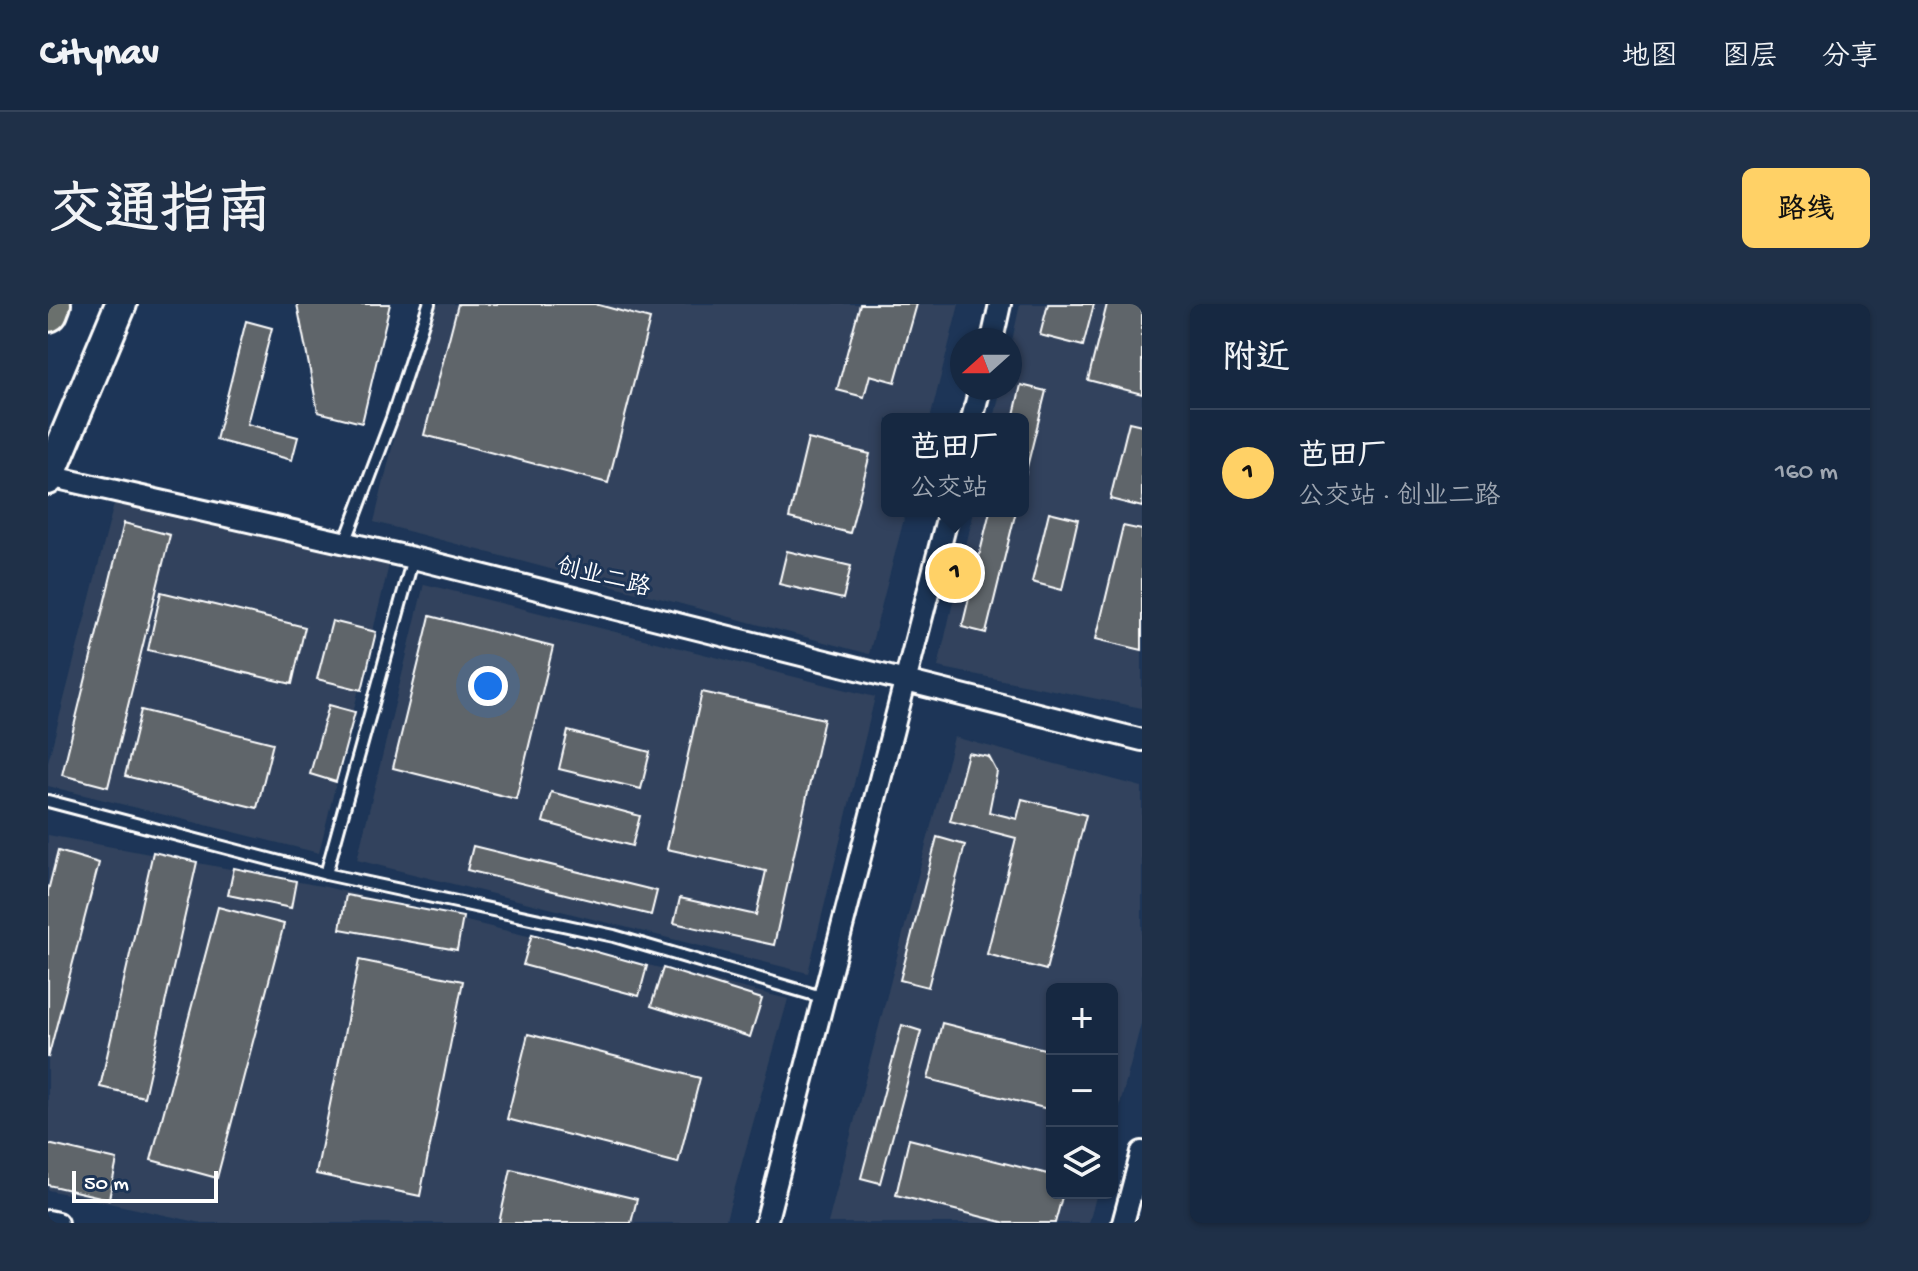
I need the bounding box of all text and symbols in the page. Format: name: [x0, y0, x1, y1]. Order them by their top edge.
text: Citynav: [40, 33, 159, 77]
text: 地图: [1622, 42, 1678, 75]
text: 图层: [1722, 42, 1778, 75]
text: 分享: [1822, 42, 1878, 75]
button: 路线: [1742, 168, 1870, 248]
text: 交通指南: [48, 183, 272, 249]
north arrow: [950, 328, 1022, 400]
text: 附近: [1222, 341, 1290, 381]
popup: [881, 413, 1029, 517]
text: 芭田厂: [910, 433, 1000, 468]
text: 芭田厂: [1298, 441, 1388, 476]
text: 1: [1243, 458, 1253, 489]
text: 160 m: [1775, 458, 1838, 489]
text: 公交站: [910, 475, 988, 506]
text: 公交站 · 创业二路: [1298, 483, 1500, 514]
pin: 1: [929, 543, 981, 603]
street label: 创业二路: [553, 551, 654, 605]
your location: [468, 666, 508, 706]
map controls: [1046, 983, 1118, 1199]
button: +: [1046, 983, 1118, 1055]
button: −: [1046, 1055, 1118, 1127]
button: layers: [1046, 1127, 1118, 1199]
scale bar: [72, 1167, 218, 1203]
text: 50 m: [84, 1172, 129, 1198]

